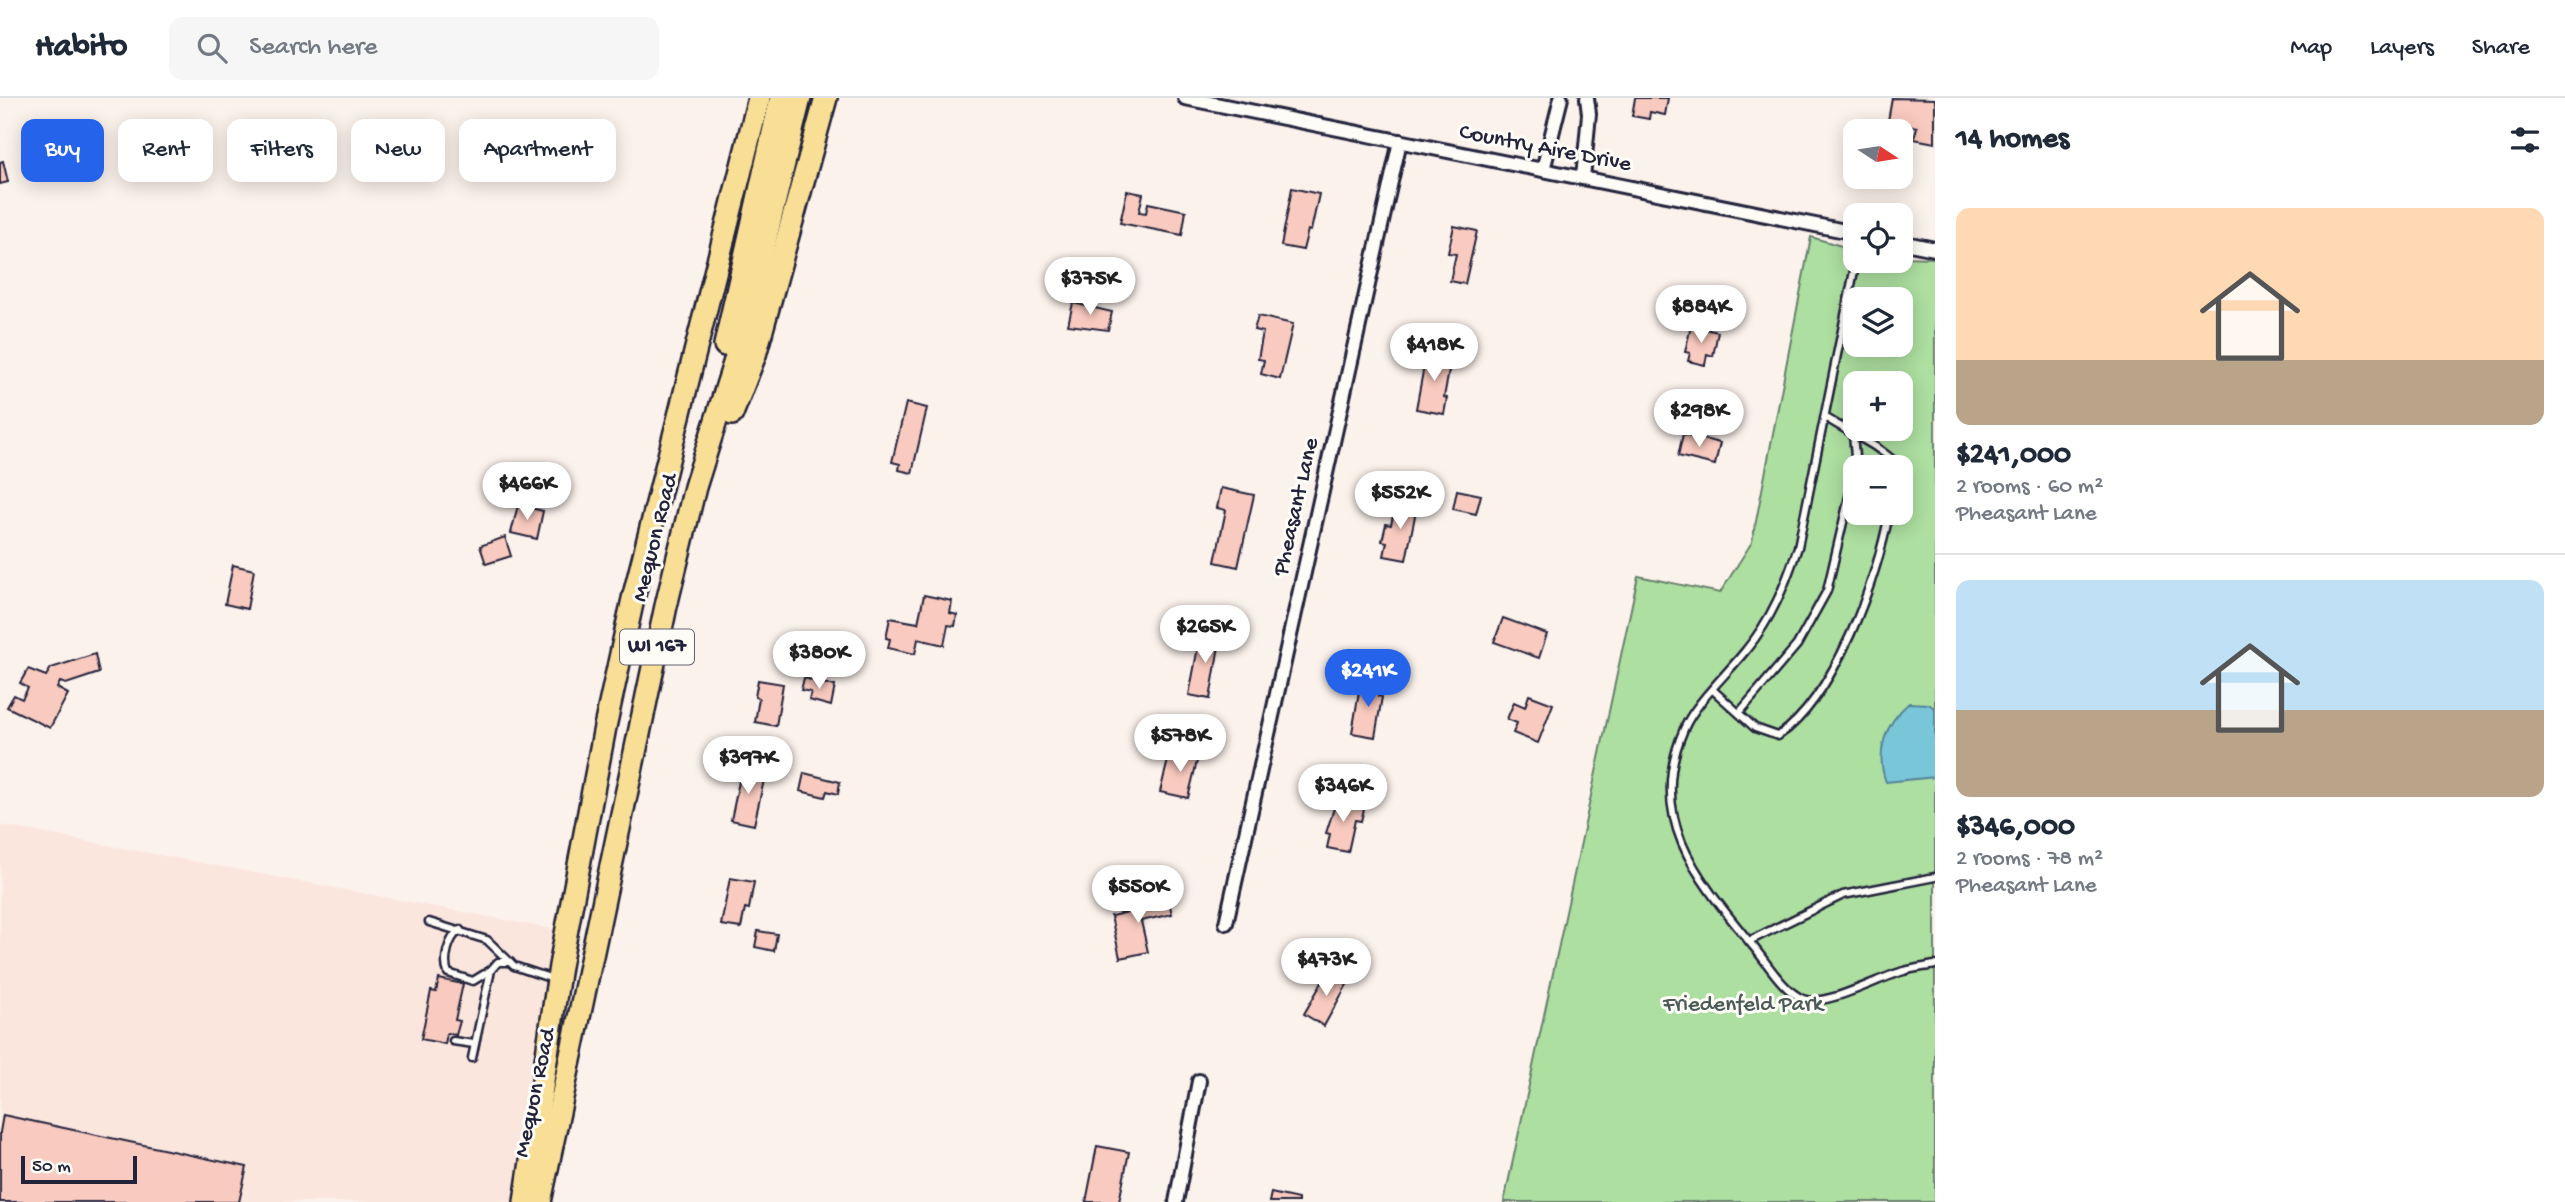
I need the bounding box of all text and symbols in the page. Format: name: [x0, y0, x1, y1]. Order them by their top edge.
search box: [169, 17, 659, 80]
text: Habito: [35, 29, 127, 67]
icon: search: [193, 29, 231, 67]
text: Search here: [249, 33, 377, 64]
text: Map: [2290, 34, 2332, 63]
text: Layers: [2370, 34, 2434, 63]
text: Share: [2472, 34, 2530, 63]
chip: Buy: [21, 119, 104, 182]
chip: Rent: [118, 119, 213, 182]
chip: Filters: [227, 119, 337, 182]
chip: New: [351, 119, 445, 182]
chip: Apartment: [459, 119, 616, 182]
street label: Country Aire Drive: [1457, 119, 1634, 179]
north arrow: [1843, 119, 1913, 189]
map controls: [1843, 119, 1913, 525]
icon: filters: [2506, 121, 2544, 159]
text: 14 homes: [1956, 123, 2069, 158]
button: locate: [1843, 203, 1913, 273]
icon: home: [2187, 253, 2313, 379]
pin: $375K: [1041, 258, 1139, 317]
text: $375K: [1061, 266, 1120, 293]
pin: $884K: [1652, 286, 1750, 345]
button: layers: [1843, 287, 1913, 357]
text: $884K: [1671, 294, 1731, 321]
pin: $418K: [1385, 324, 1483, 383]
text: $418K: [1406, 332, 1462, 359]
button: +: [1843, 371, 1913, 441]
pin: $298K: [1650, 390, 1748, 449]
text: $298K: [1670, 398, 1728, 425]
street label: Pheasant Lane: [1268, 434, 1326, 580]
text: $241,000: [1956, 439, 2071, 474]
button: −: [1843, 455, 1913, 525]
pin: $466K: [478, 462, 576, 522]
street label: Mequon Road: [627, 470, 685, 605]
text: $466K: [498, 471, 556, 498]
pin: $552K: [1351, 472, 1449, 531]
text: 2 rooms · 60 m²: [1956, 474, 2103, 501]
text: $552K: [1371, 480, 1429, 507]
text: Pheasant Lane: [1956, 501, 2097, 528]
pin: $265K: [1156, 606, 1254, 665]
text: $265K: [1176, 614, 1234, 641]
icon: home: [2187, 625, 2313, 751]
road number: WI 167: [620, 630, 694, 664]
pin: $380K: [770, 632, 868, 691]
text: $380K: [789, 640, 849, 667]
pin: $241K: [1319, 650, 1417, 709]
text: $241K: [1341, 658, 1395, 685]
pin: $578K: [1131, 714, 1229, 774]
text: $578K: [1150, 723, 1210, 750]
pin: $397K: [699, 736, 797, 796]
text: $397K: [719, 745, 777, 772]
pin: $346K: [1294, 764, 1392, 824]
text: $346K: [1314, 773, 1372, 800]
text: $346,000: [1956, 811, 2075, 846]
text: 2 rooms · 78 m²: [1956, 846, 2103, 873]
pin: $550K: [1089, 866, 1187, 925]
text: Pheasant Lane: [1956, 873, 2097, 900]
text: $550K: [1108, 874, 1168, 901]
pin: $473K: [1277, 939, 1375, 998]
text: $473K: [1297, 947, 1355, 974]
park label: Friedenfeld Park: [1662, 992, 1826, 1019]
street label: Mequon Road: [509, 1025, 563, 1160]
scale bar: [21, 1153, 136, 1185]
text: 50 m: [32, 1156, 71, 1179]

